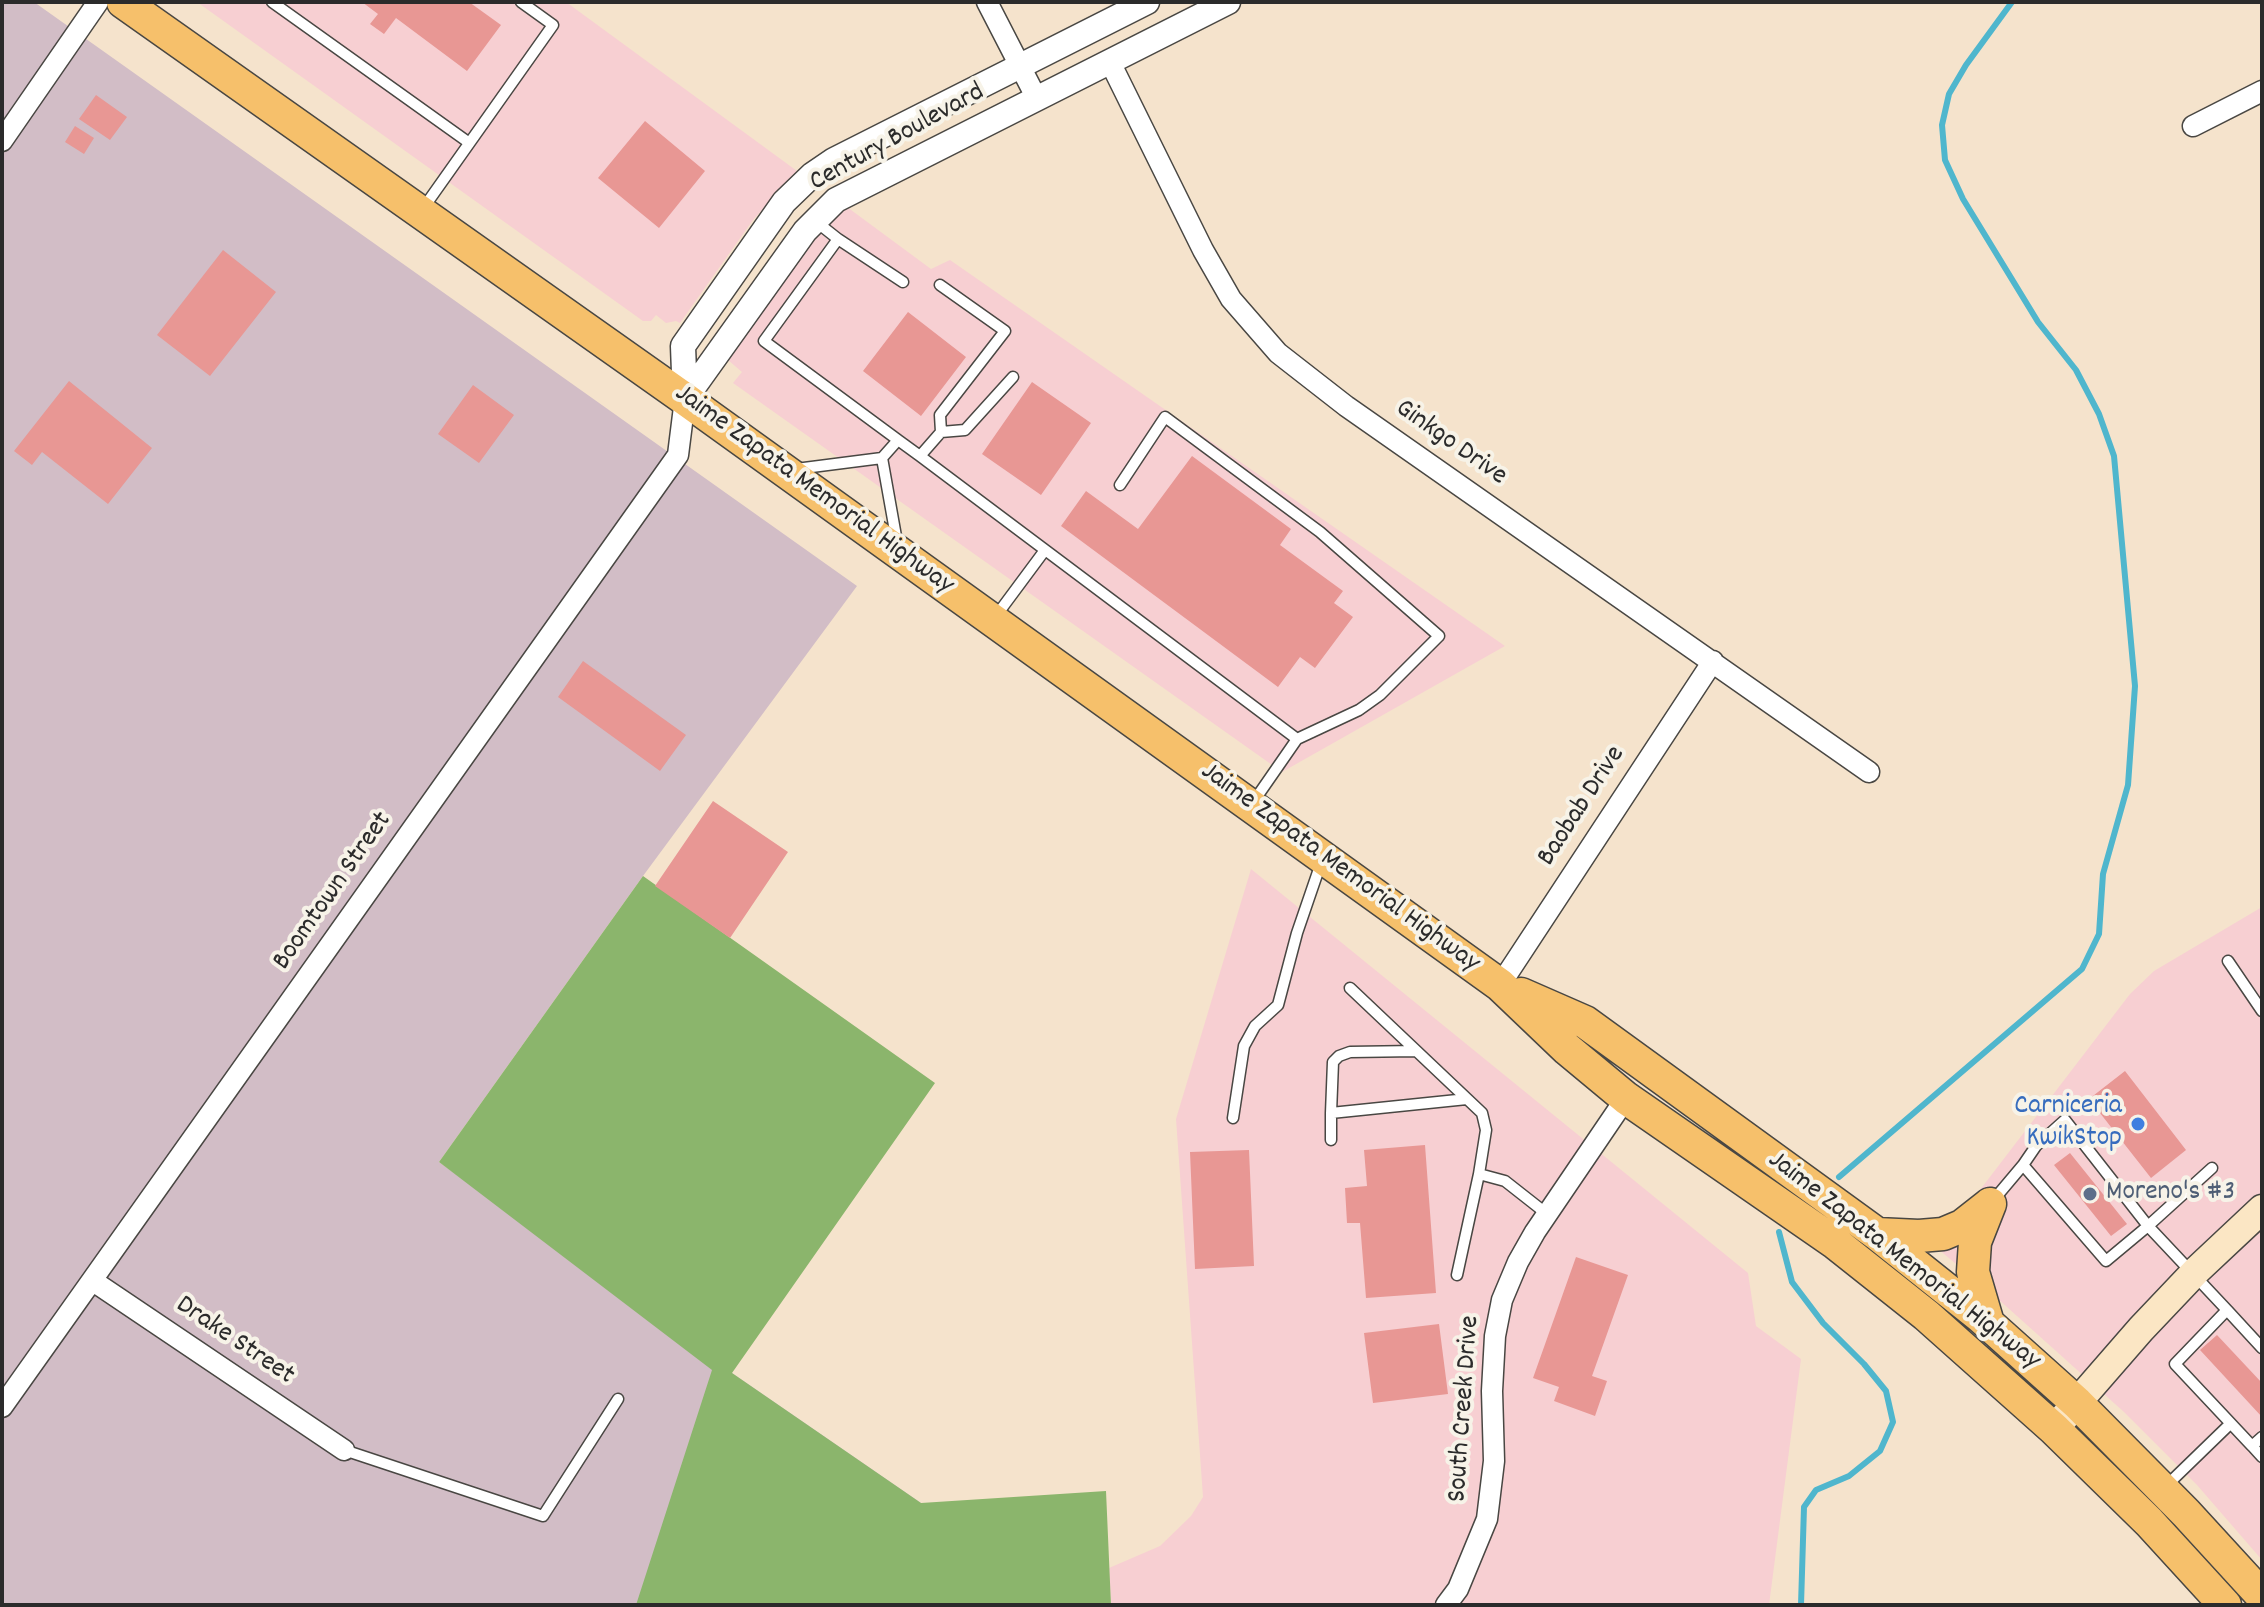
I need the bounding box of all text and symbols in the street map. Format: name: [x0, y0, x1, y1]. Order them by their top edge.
street label: Century Boulevard: [805, 77, 991, 201]
street label: Jaime Zapata Memorial Highway: [667, 378, 959, 604]
street label: Ginkgo Drive: [1388, 393, 1512, 495]
street label: Baobab Drive: [1532, 741, 1634, 873]
street label: Jaime Zapata Memorial Highway: [1193, 756, 1485, 982]
street label: Boomtown Street: [267, 806, 401, 978]
place label: Carniceria KwikStop: [2014, 1091, 2122, 1157]
marker: Carniceria KwikStop: [2129, 1115, 2147, 1133]
street label: Jaime Zapata Memorial Highway: [1760, 1145, 2046, 1379]
place label: Moreno's #3: [2106, 1177, 2235, 1211]
marker: Moreno's #3: [2081, 1185, 2099, 1203]
street label: Drake Street: [168, 1290, 300, 1394]
street label: South Creek Drive: [1443, 1314, 1489, 1504]

